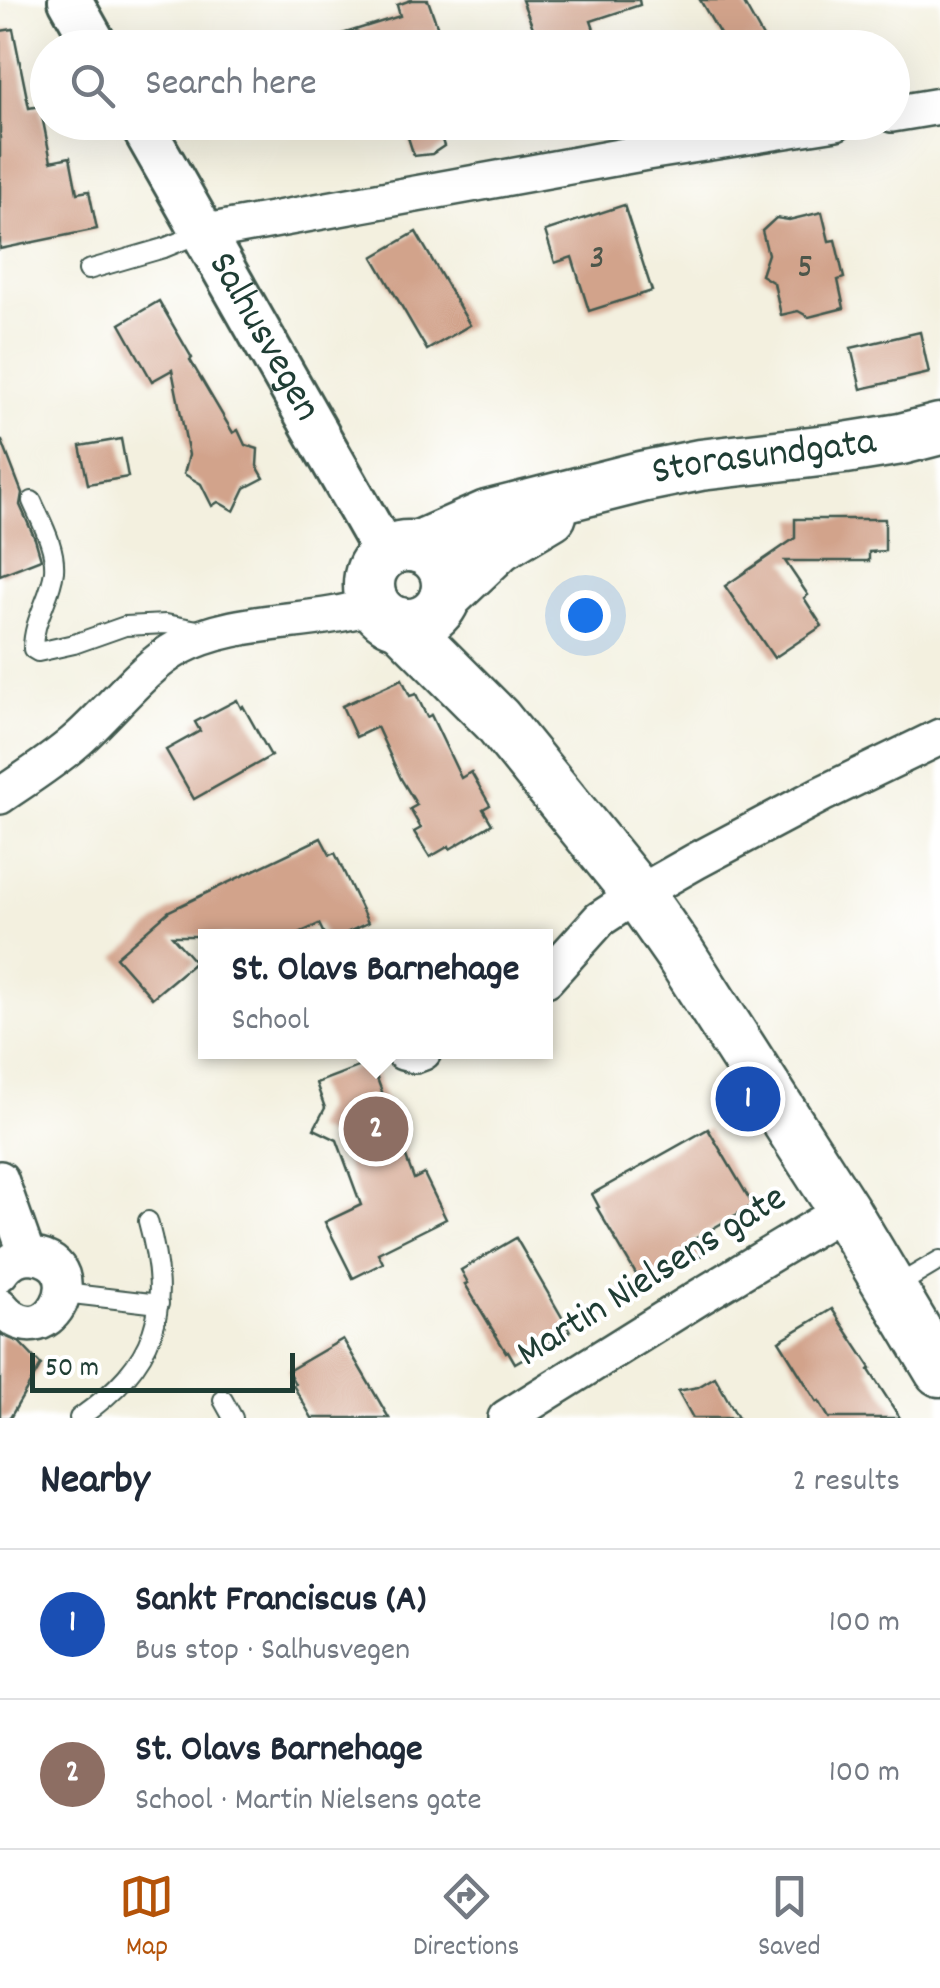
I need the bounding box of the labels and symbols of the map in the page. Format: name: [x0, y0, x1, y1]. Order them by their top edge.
house number: 3: [589, 235, 605, 285]
street label: Salhusvegen: [192, 243, 333, 433]
house number: 5: [797, 244, 813, 294]
street label: Storasundgata: [647, 415, 881, 503]
your location: [560, 590, 611, 641]
pin: 1: [716, 1062, 780, 1136]
pin: 2: [344, 1092, 408, 1166]
street label: Martin Nielsens gate: [507, 1172, 799, 1384]
scale bar: [30, 1348, 295, 1392]

